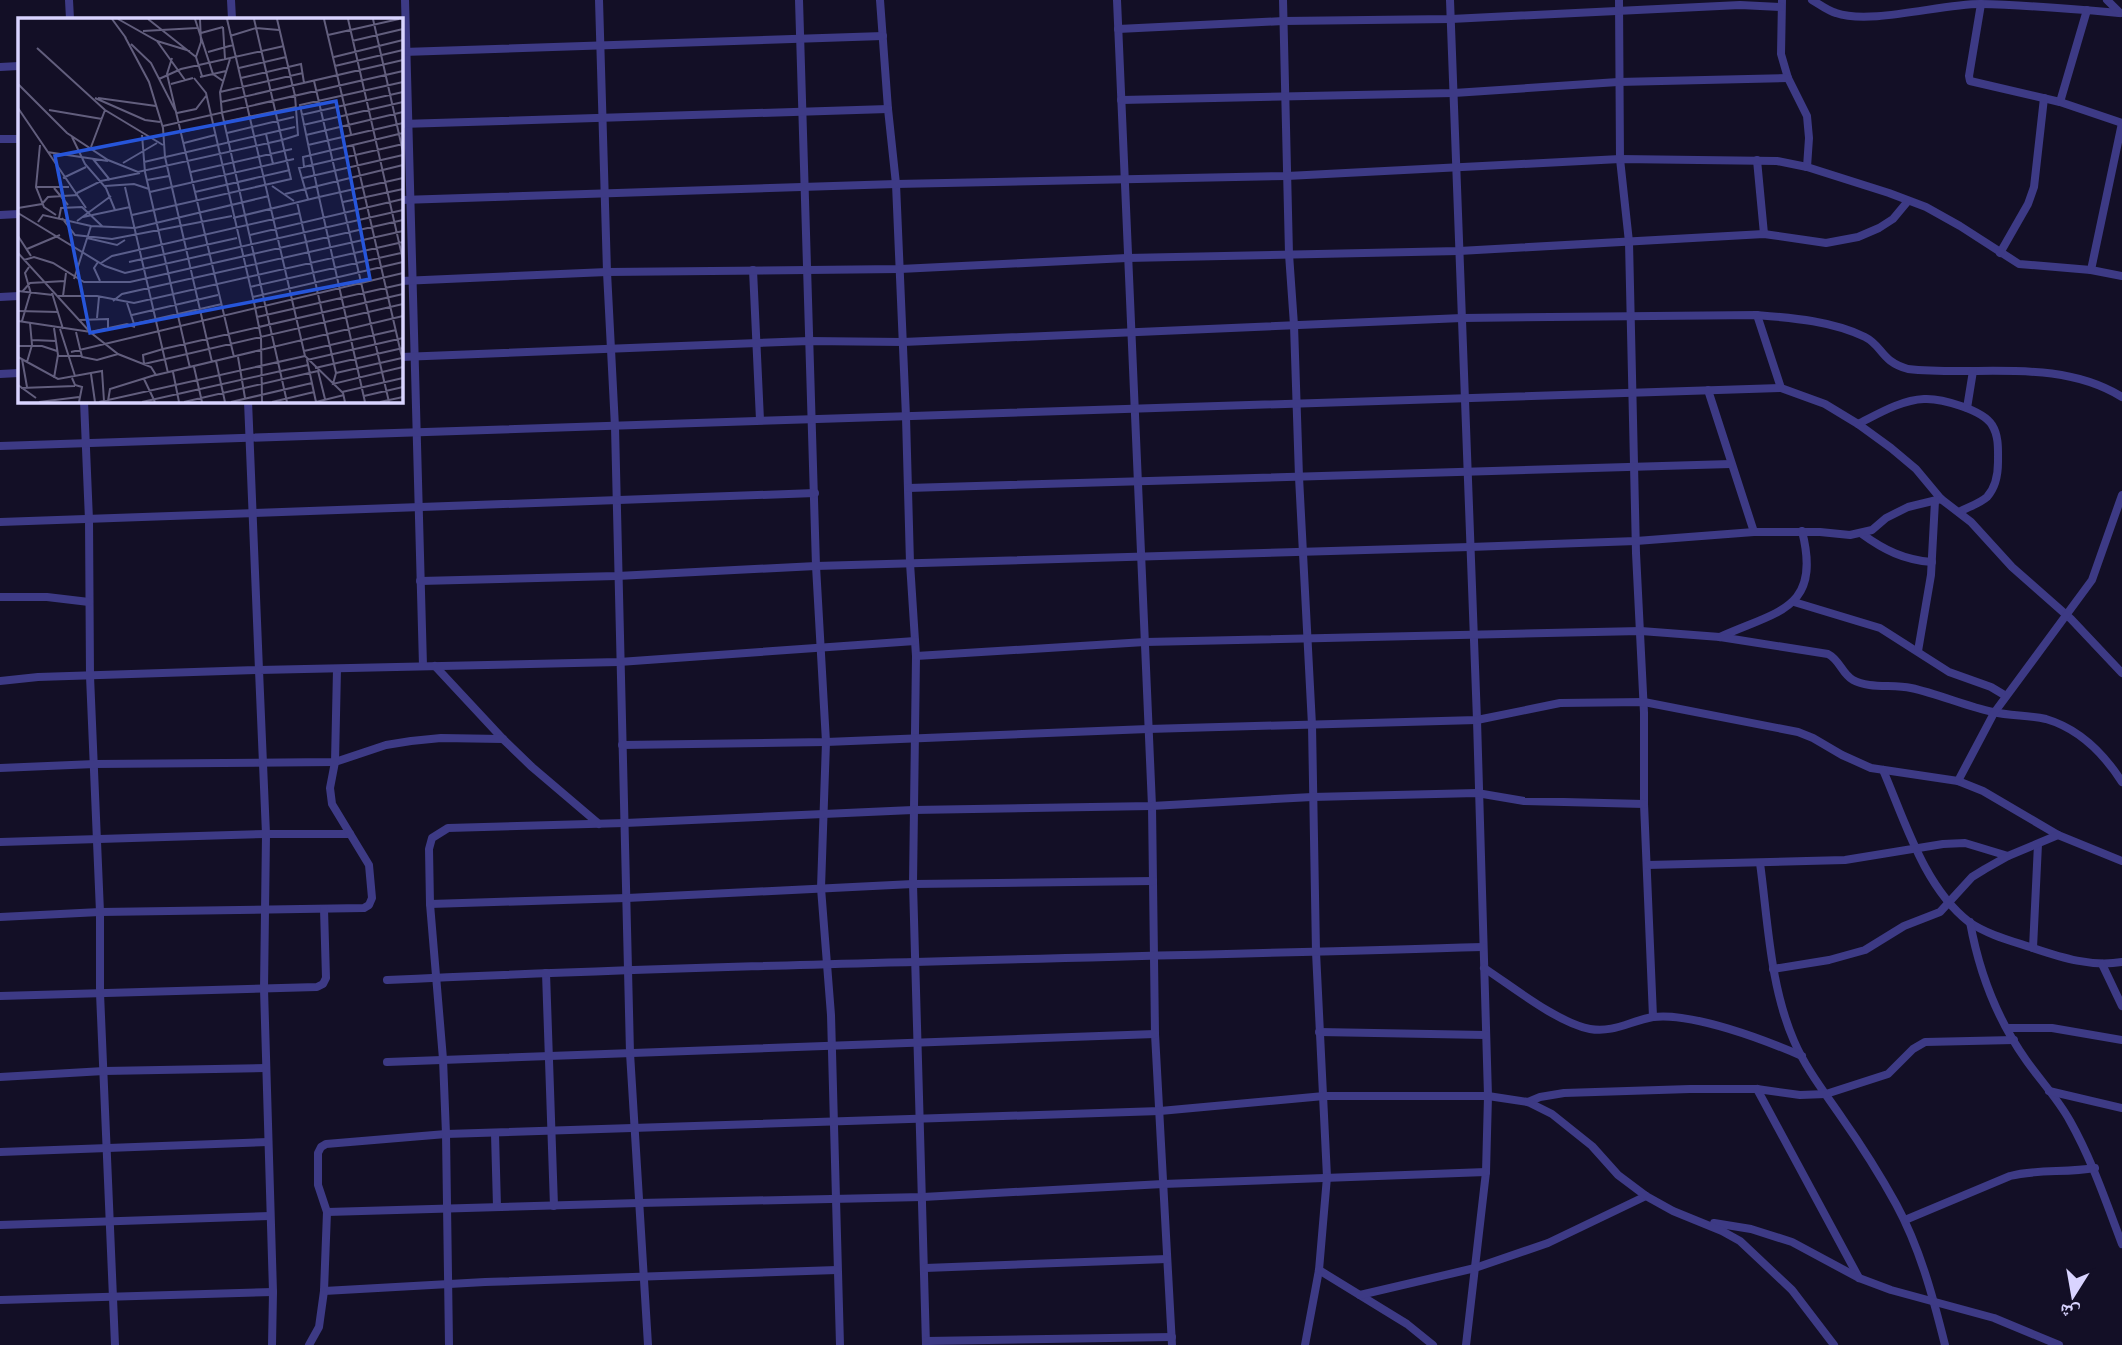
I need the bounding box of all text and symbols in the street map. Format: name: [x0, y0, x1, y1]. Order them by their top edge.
inset map: [18, 18, 402, 402]
north arrow: [2038, 1261, 2108, 1331]
text: ش: [2057, 1298, 2082, 1327]

